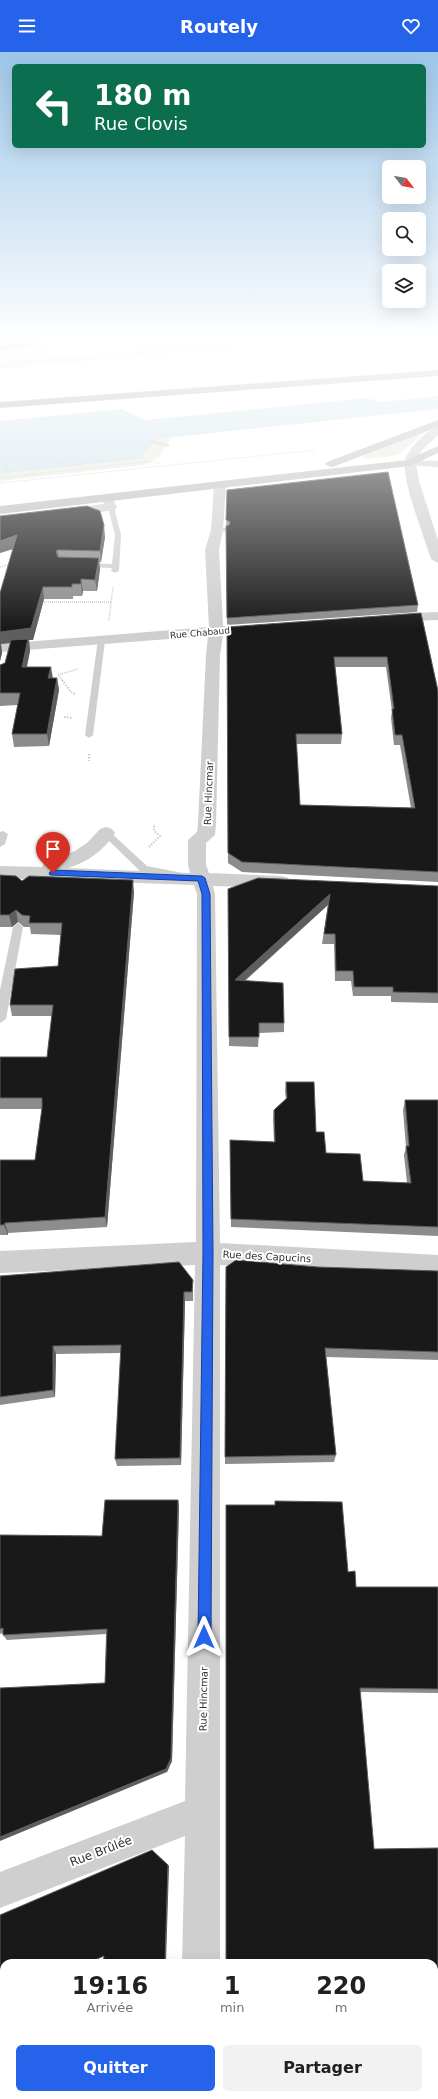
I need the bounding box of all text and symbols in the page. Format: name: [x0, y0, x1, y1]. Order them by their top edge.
icon: menu: [16, 15, 38, 37]
icon: heart: [400, 15, 422, 37]
text: Routely: [180, 16, 258, 37]
text: 180 m: [94, 79, 191, 112]
icon: left: [28, 80, 80, 132]
text: Rue Clovis: [94, 113, 188, 134]
north arrow: [382, 160, 426, 204]
map controls: [382, 160, 426, 308]
button: search: [382, 212, 426, 256]
button: layers: [382, 264, 426, 308]
street label: Rue Chabaud: [170, 625, 230, 641]
street label: Rue Hincmar: [202, 760, 215, 825]
pin: [36, 832, 70, 873]
icon: arrive: [42, 838, 64, 860]
street label: Rue des Capucins: [222, 1249, 312, 1264]
position arrow: [183, 1616, 225, 1658]
street label: Rue Hincmar: [197, 1666, 210, 1731]
street label: Rue Brûlée: [68, 1833, 134, 1869]
text: 19:16: [72, 1972, 148, 2000]
text: 1: [224, 1972, 240, 2000]
text: 220: [316, 1972, 366, 2000]
text: Arrivée: [87, 2000, 133, 2015]
text: min: [220, 2000, 244, 2015]
text: m: [335, 2000, 348, 2015]
button: Quitter: [16, 2045, 215, 2091]
button: Partager: [223, 2045, 422, 2091]

